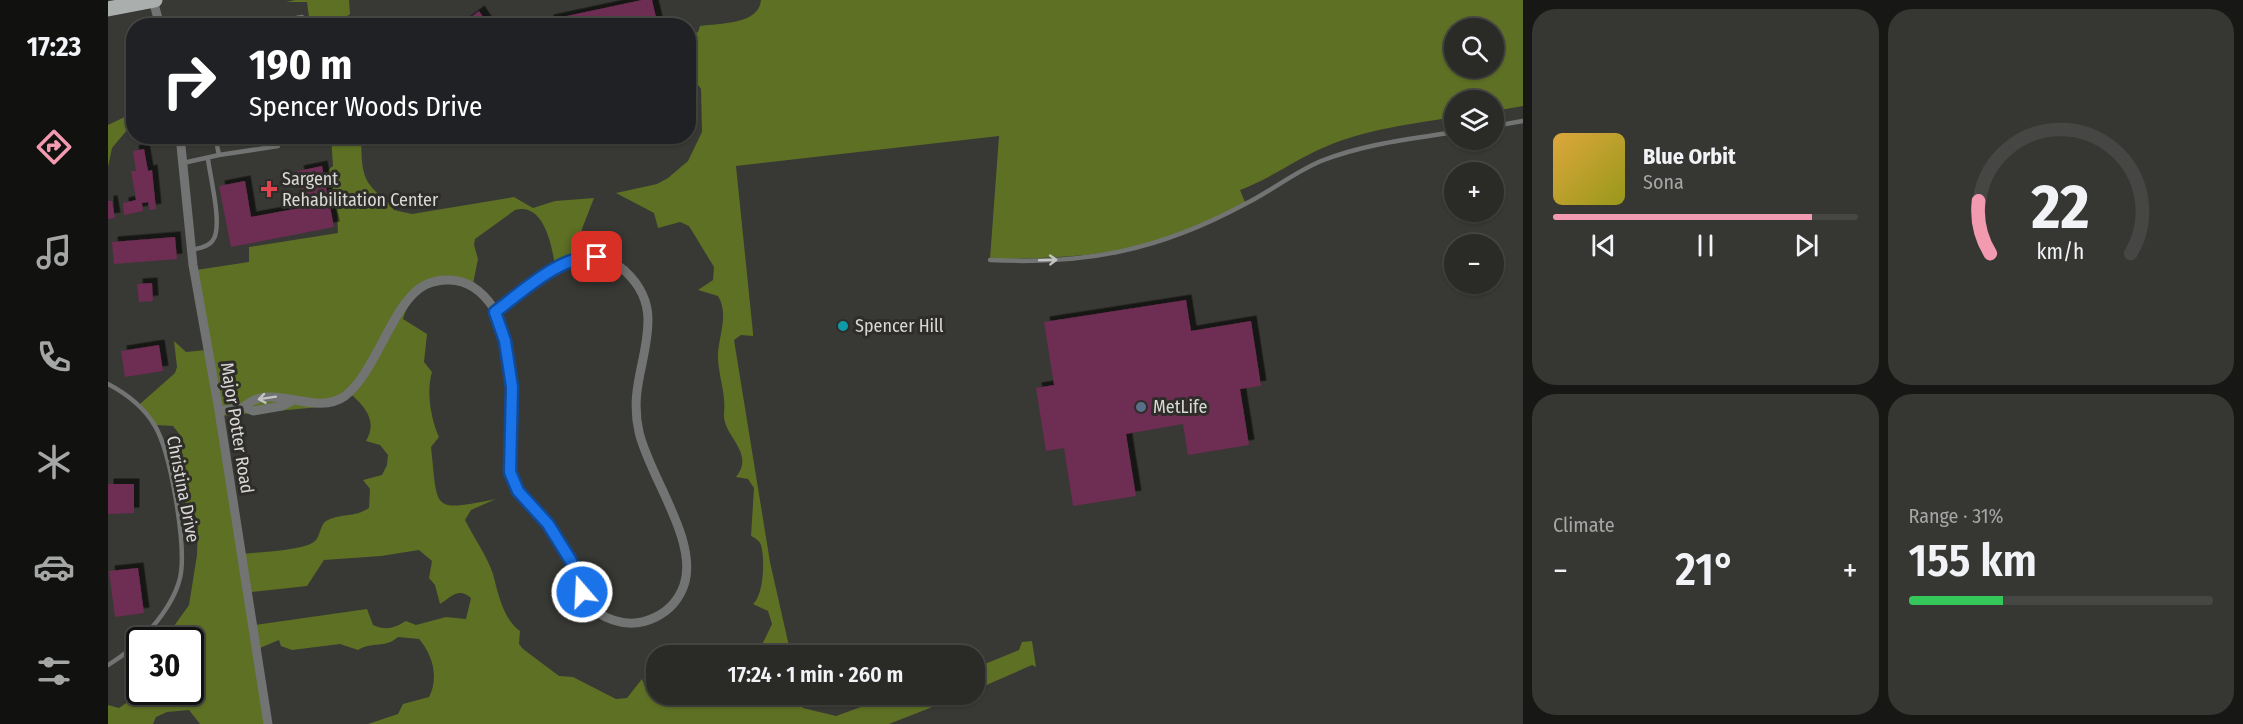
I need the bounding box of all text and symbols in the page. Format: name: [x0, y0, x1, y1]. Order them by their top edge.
map controls: [1444, 18, 1504, 294]
button: search: [1444, 18, 1504, 78]
text: 17:23: [27, 31, 81, 63]
text: 190 m: [249, 40, 352, 90]
icon: right: [150, 42, 228, 120]
button: layers: [1444, 90, 1504, 150]
text: Spencer Woods Drive: [249, 91, 482, 123]
icon: directions: [33, 126, 75, 168]
text: Blue Orbit: [1643, 143, 1736, 170]
button: +: [1444, 162, 1504, 222]
place label: Sargent Rehabilitation Center: [282, 168, 439, 211]
text: Sona: [1643, 170, 1684, 194]
text: 22: [2031, 170, 2090, 245]
marker: Sargent Rehabilitation Center: [260, 180, 278, 198]
icon: previous: [1587, 229, 1620, 262]
icon: pause: [1689, 229, 1722, 262]
icon: next: [1790, 229, 1823, 262]
icon: music: [33, 231, 75, 273]
pin: [571, 231, 622, 282]
button: −: [1444, 234, 1504, 294]
icon: arrive: [580, 240, 613, 273]
text: km/h: [2037, 240, 2085, 266]
one-way arrow: [1038, 255, 1058, 266]
place label: Spencer Hill: [855, 315, 944, 337]
marker: Spencer Hill: [836, 319, 850, 333]
icon: phone: [33, 336, 75, 378]
street label: Major Potter Road: [216, 361, 258, 495]
one-way arrow: [258, 393, 277, 404]
place label: MetLife: [1153, 396, 1207, 418]
marker: MetLife: [1134, 400, 1148, 414]
street label: Christina Drive: [162, 434, 204, 544]
icon: climate: [33, 441, 75, 483]
text: Range · 31%: [1909, 504, 2003, 528]
text: Climate: [1553, 513, 1615, 537]
text: 155 km: [1909, 534, 2037, 588]
text: 21°: [1675, 543, 1735, 597]
icon: car: [33, 546, 75, 588]
text: −: [1553, 551, 1568, 591]
text: +: [1842, 551, 1858, 591]
position arrow: [550, 560, 614, 624]
speed limit sign: 30: [126, 627, 204, 705]
icon: filters: [33, 650, 75, 692]
text: 17:24 · 1 min · 260 m: [728, 661, 903, 688]

